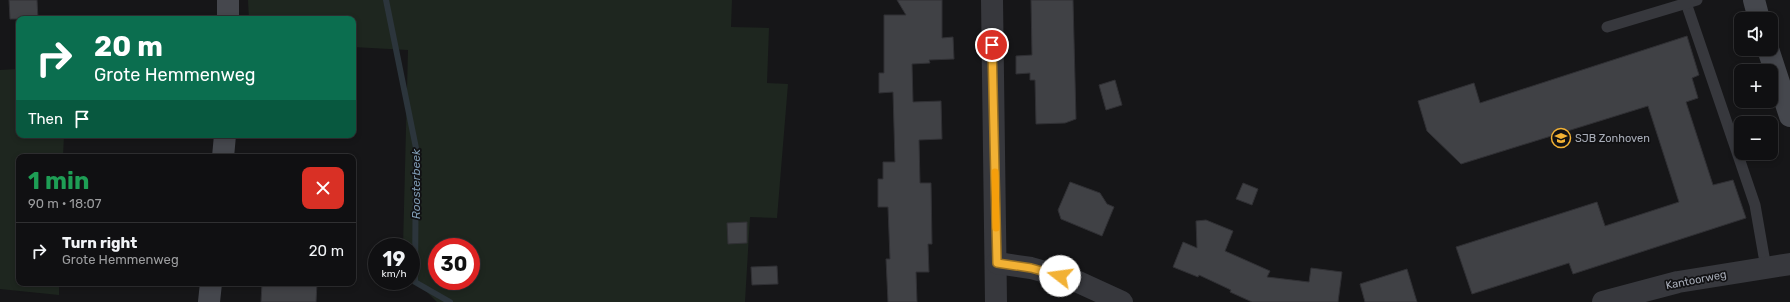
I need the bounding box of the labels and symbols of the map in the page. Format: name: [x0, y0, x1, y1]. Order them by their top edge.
pin: [975, 28, 1009, 62]
school or university icon: SJB Zonhoven: [1550, 127, 1572, 149]
place label: SJB Zonhoven: [1575, 132, 1650, 145]
water label: Roosterbeek: [409, 148, 423, 219]
speed limit sign: 30: [428, 238, 480, 290]
position arrow: [1039, 255, 1081, 297]
street label: Kantoorweg: [1664, 268, 1728, 292]

